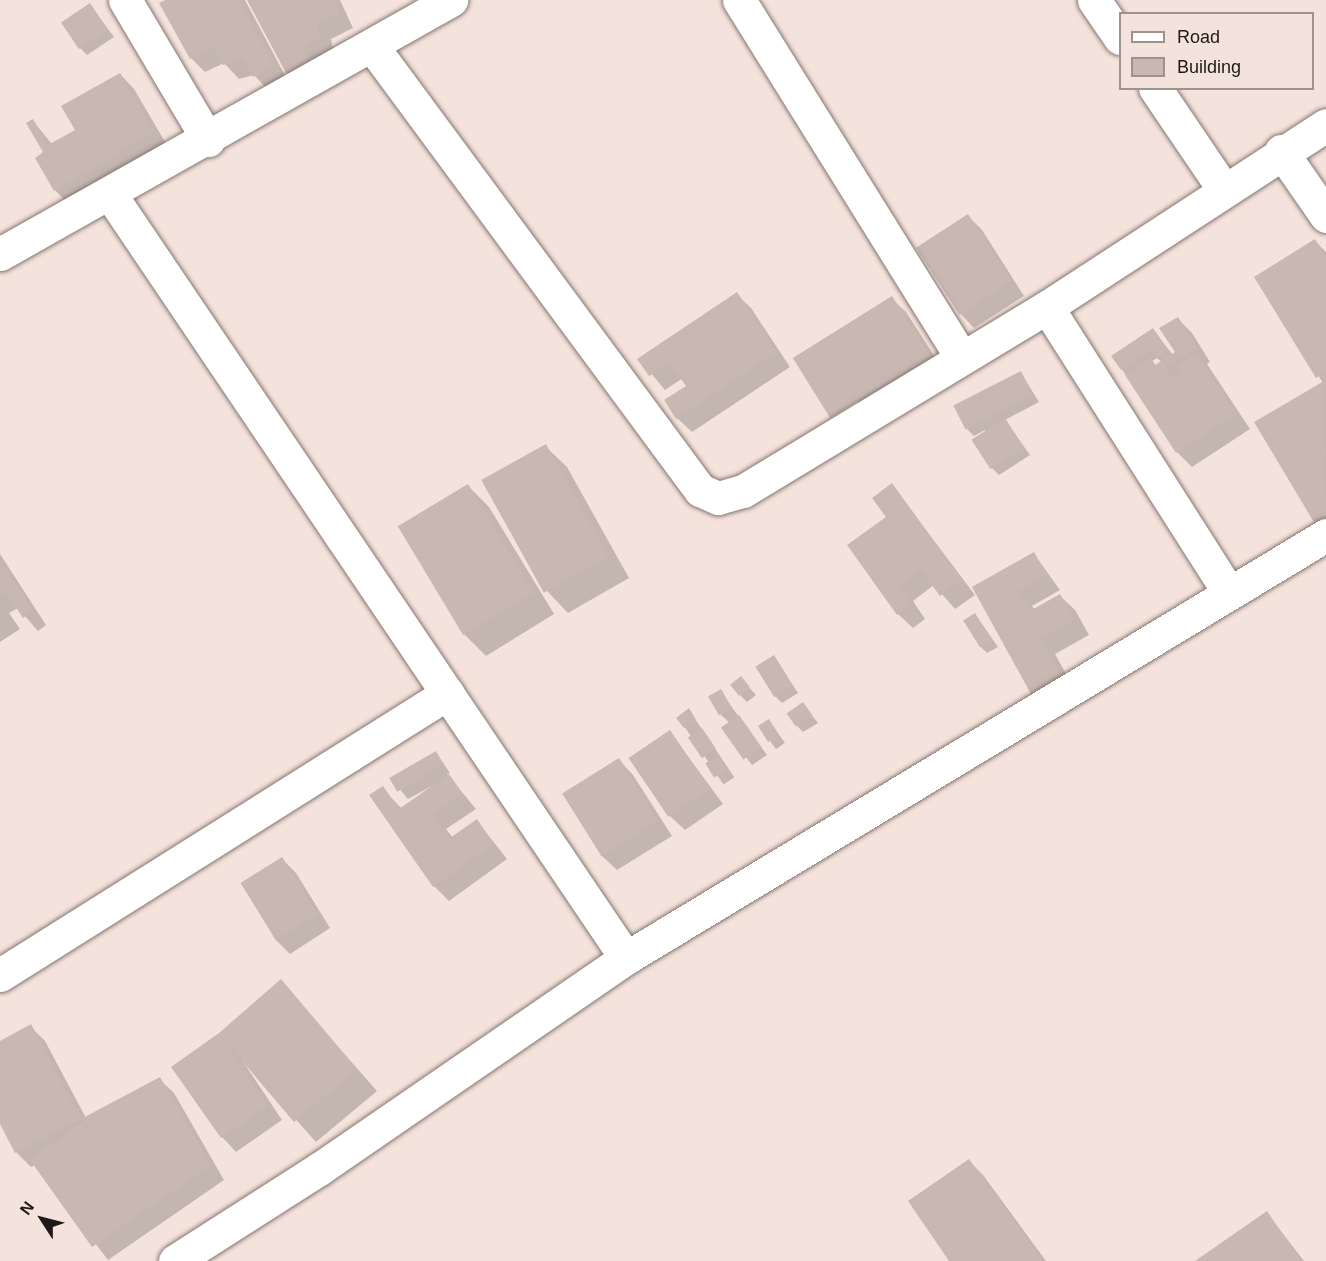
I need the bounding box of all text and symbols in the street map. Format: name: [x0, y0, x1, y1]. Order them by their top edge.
legend: [1119, 12, 1314, 90]
text: Road: [1177, 27, 1220, 47]
text: Building: [1177, 57, 1241, 77]
north arrow: [12, 1189, 72, 1249]
text: N: [17, 1198, 37, 1218]

